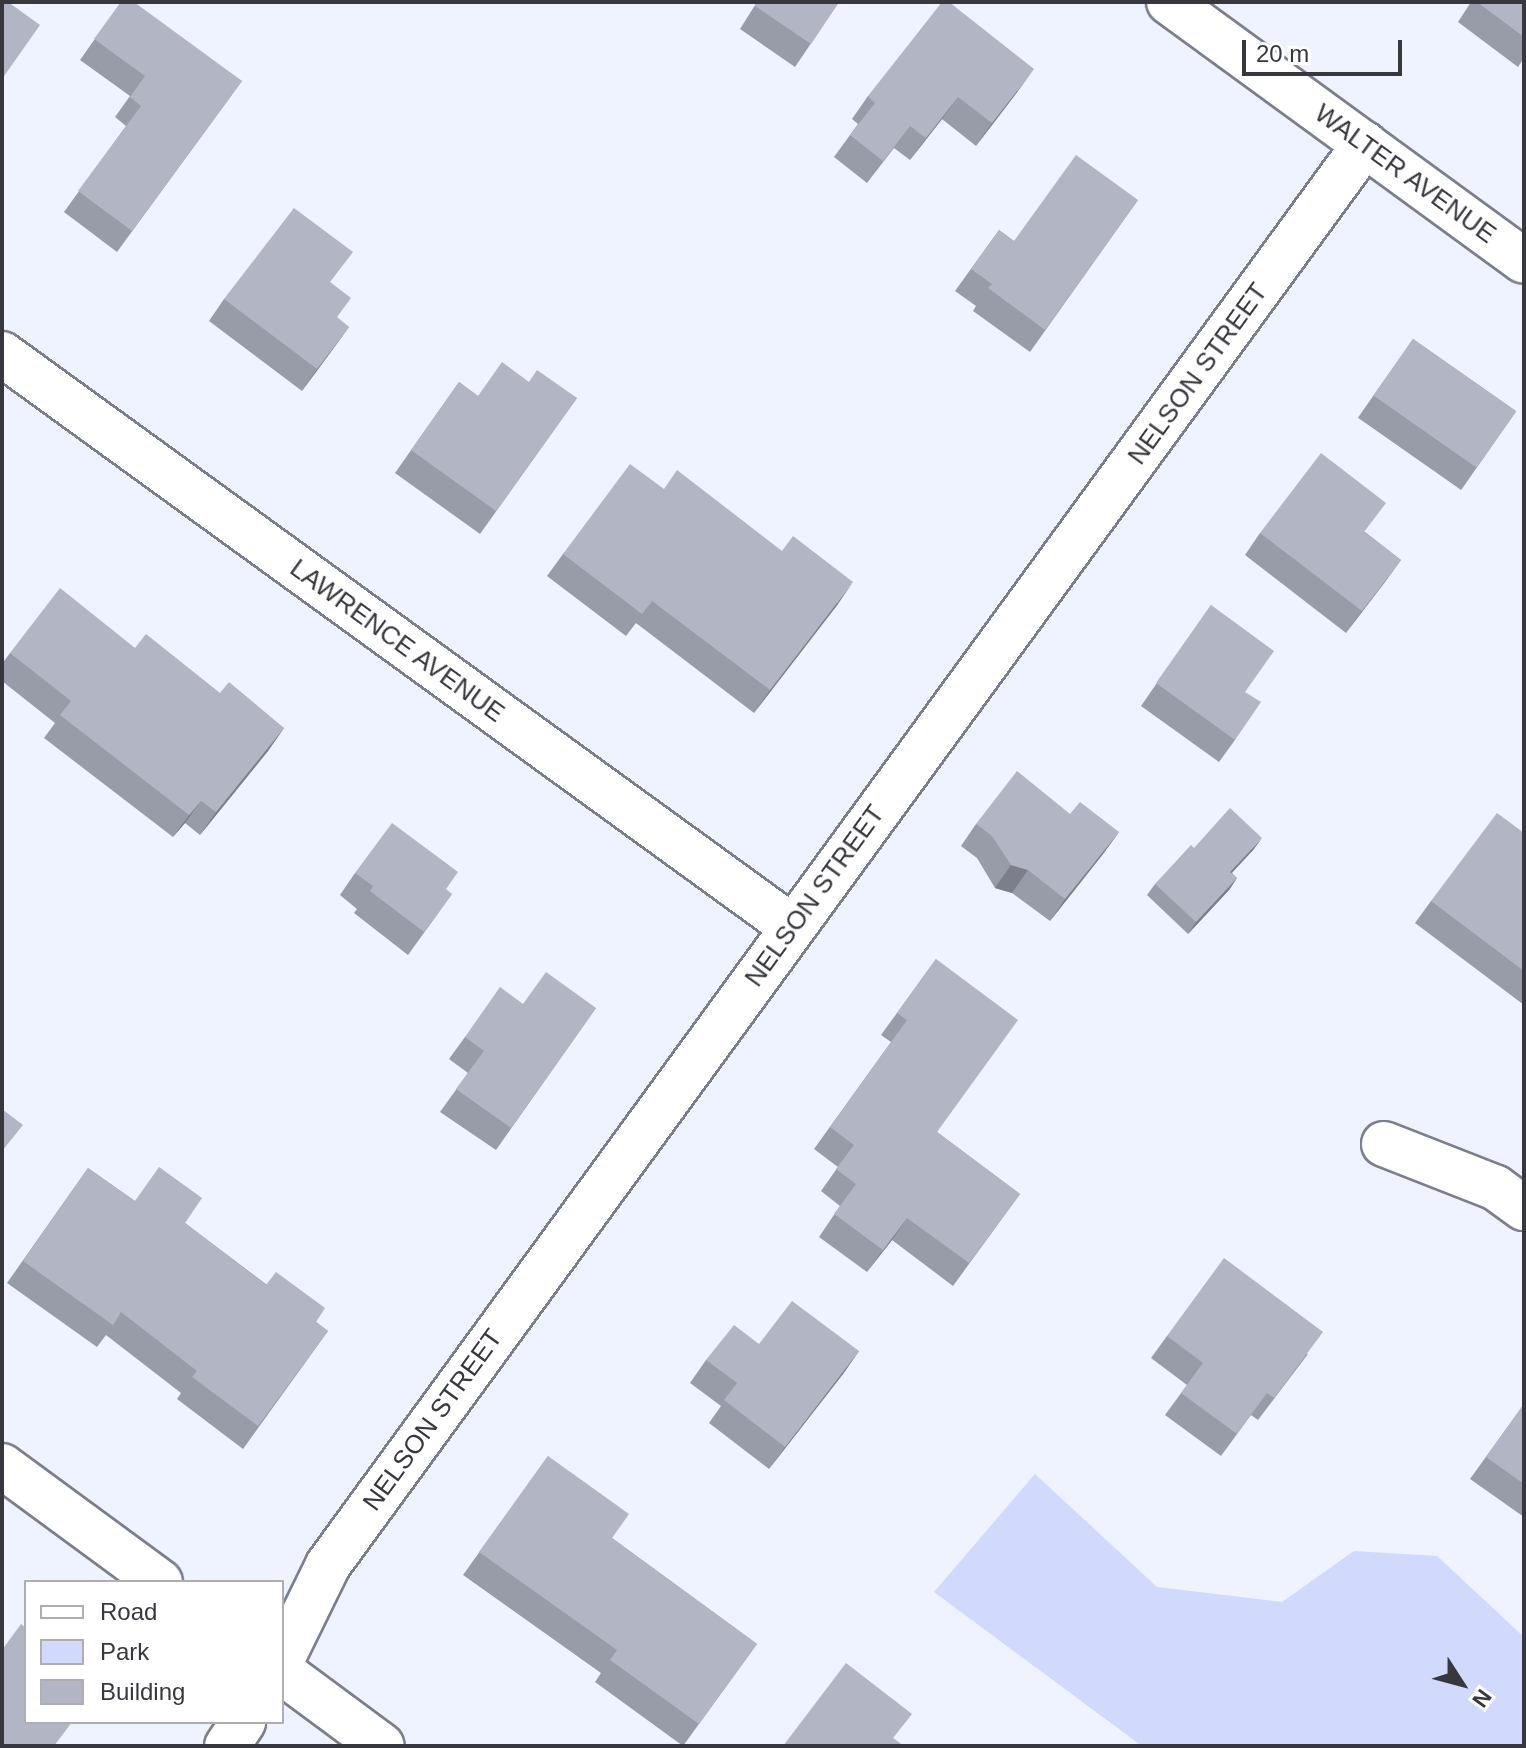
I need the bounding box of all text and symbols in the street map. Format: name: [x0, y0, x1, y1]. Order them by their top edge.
scale bar: [1246, 24, 1406, 74]
text: 20 m: [1256, 40, 1309, 67]
street label: WALTER AVENUE: [1308, 97, 1502, 251]
street label: NELSON STREET: [1122, 277, 1274, 471]
street label: LAWRENCE AVENUE: [283, 552, 511, 730]
street label: NELSON STREET: [739, 799, 891, 993]
street label: NELSON STREET: [357, 1323, 509, 1517]
legend: [24, 1580, 284, 1724]
text: Road: [100, 1598, 157, 1625]
text: Park: [100, 1638, 149, 1665]
north arrow: [1422, 1644, 1502, 1724]
text: Building: [100, 1678, 185, 1705]
text: N: [1467, 1685, 1497, 1712]

